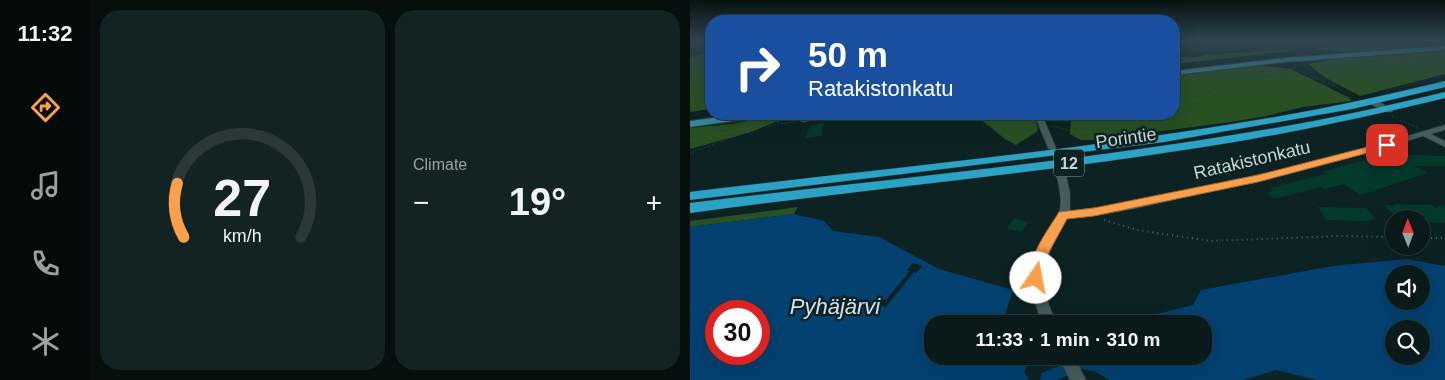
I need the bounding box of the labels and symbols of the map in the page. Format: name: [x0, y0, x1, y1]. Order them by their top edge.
street label: Porintie: [1094, 124, 1158, 152]
pin: [1366, 124, 1408, 166]
street label: Ratakistonkatu: [1192, 137, 1312, 183]
road number: 12: [1054, 150, 1084, 177]
north arrow: [1385, 210, 1430, 255]
position arrow: [1009, 251, 1061, 303]
water label: Pyhäjärvi: [790, 294, 881, 319]
speed limit sign: 30: [705, 300, 770, 365]

